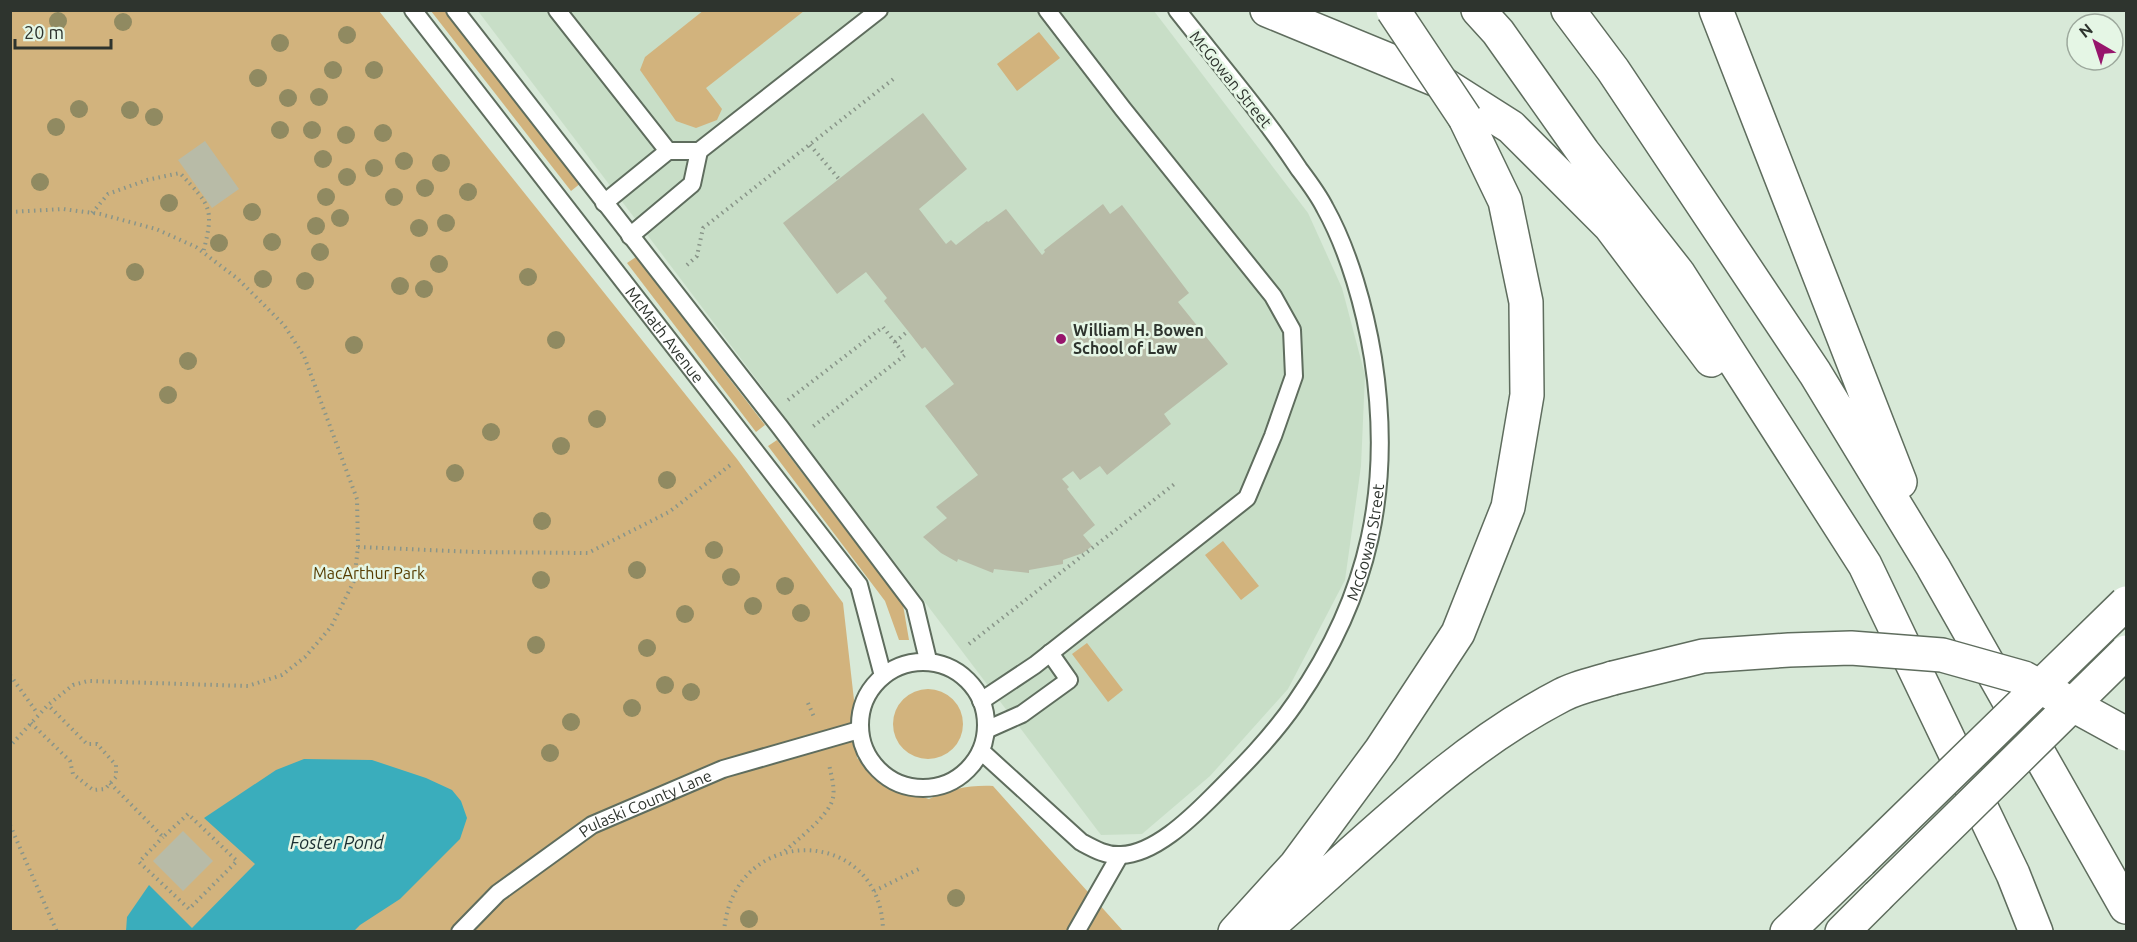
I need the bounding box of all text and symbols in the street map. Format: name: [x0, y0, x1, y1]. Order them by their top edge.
scale bar: [15, 12, 111, 50]
north arrow: [2065, 12, 2125, 72]
text: N: [2075, 20, 2096, 41]
text: 20 m: [24, 22, 64, 42]
street label: McGowan Street: [1186, 27, 1276, 132]
street label: McMath Avenue: [622, 283, 708, 386]
place label: William H. Bowen School of Law: [1073, 321, 1204, 357]
marker: William H. Bowen School of Law: [1054, 332, 1068, 346]
street label: McGowan Street: [1343, 482, 1387, 603]
park label: MacArthur Park: [313, 564, 425, 582]
street label: Pulaski County Lane: [575, 766, 714, 841]
water label: Foster Pond: [290, 832, 385, 852]

